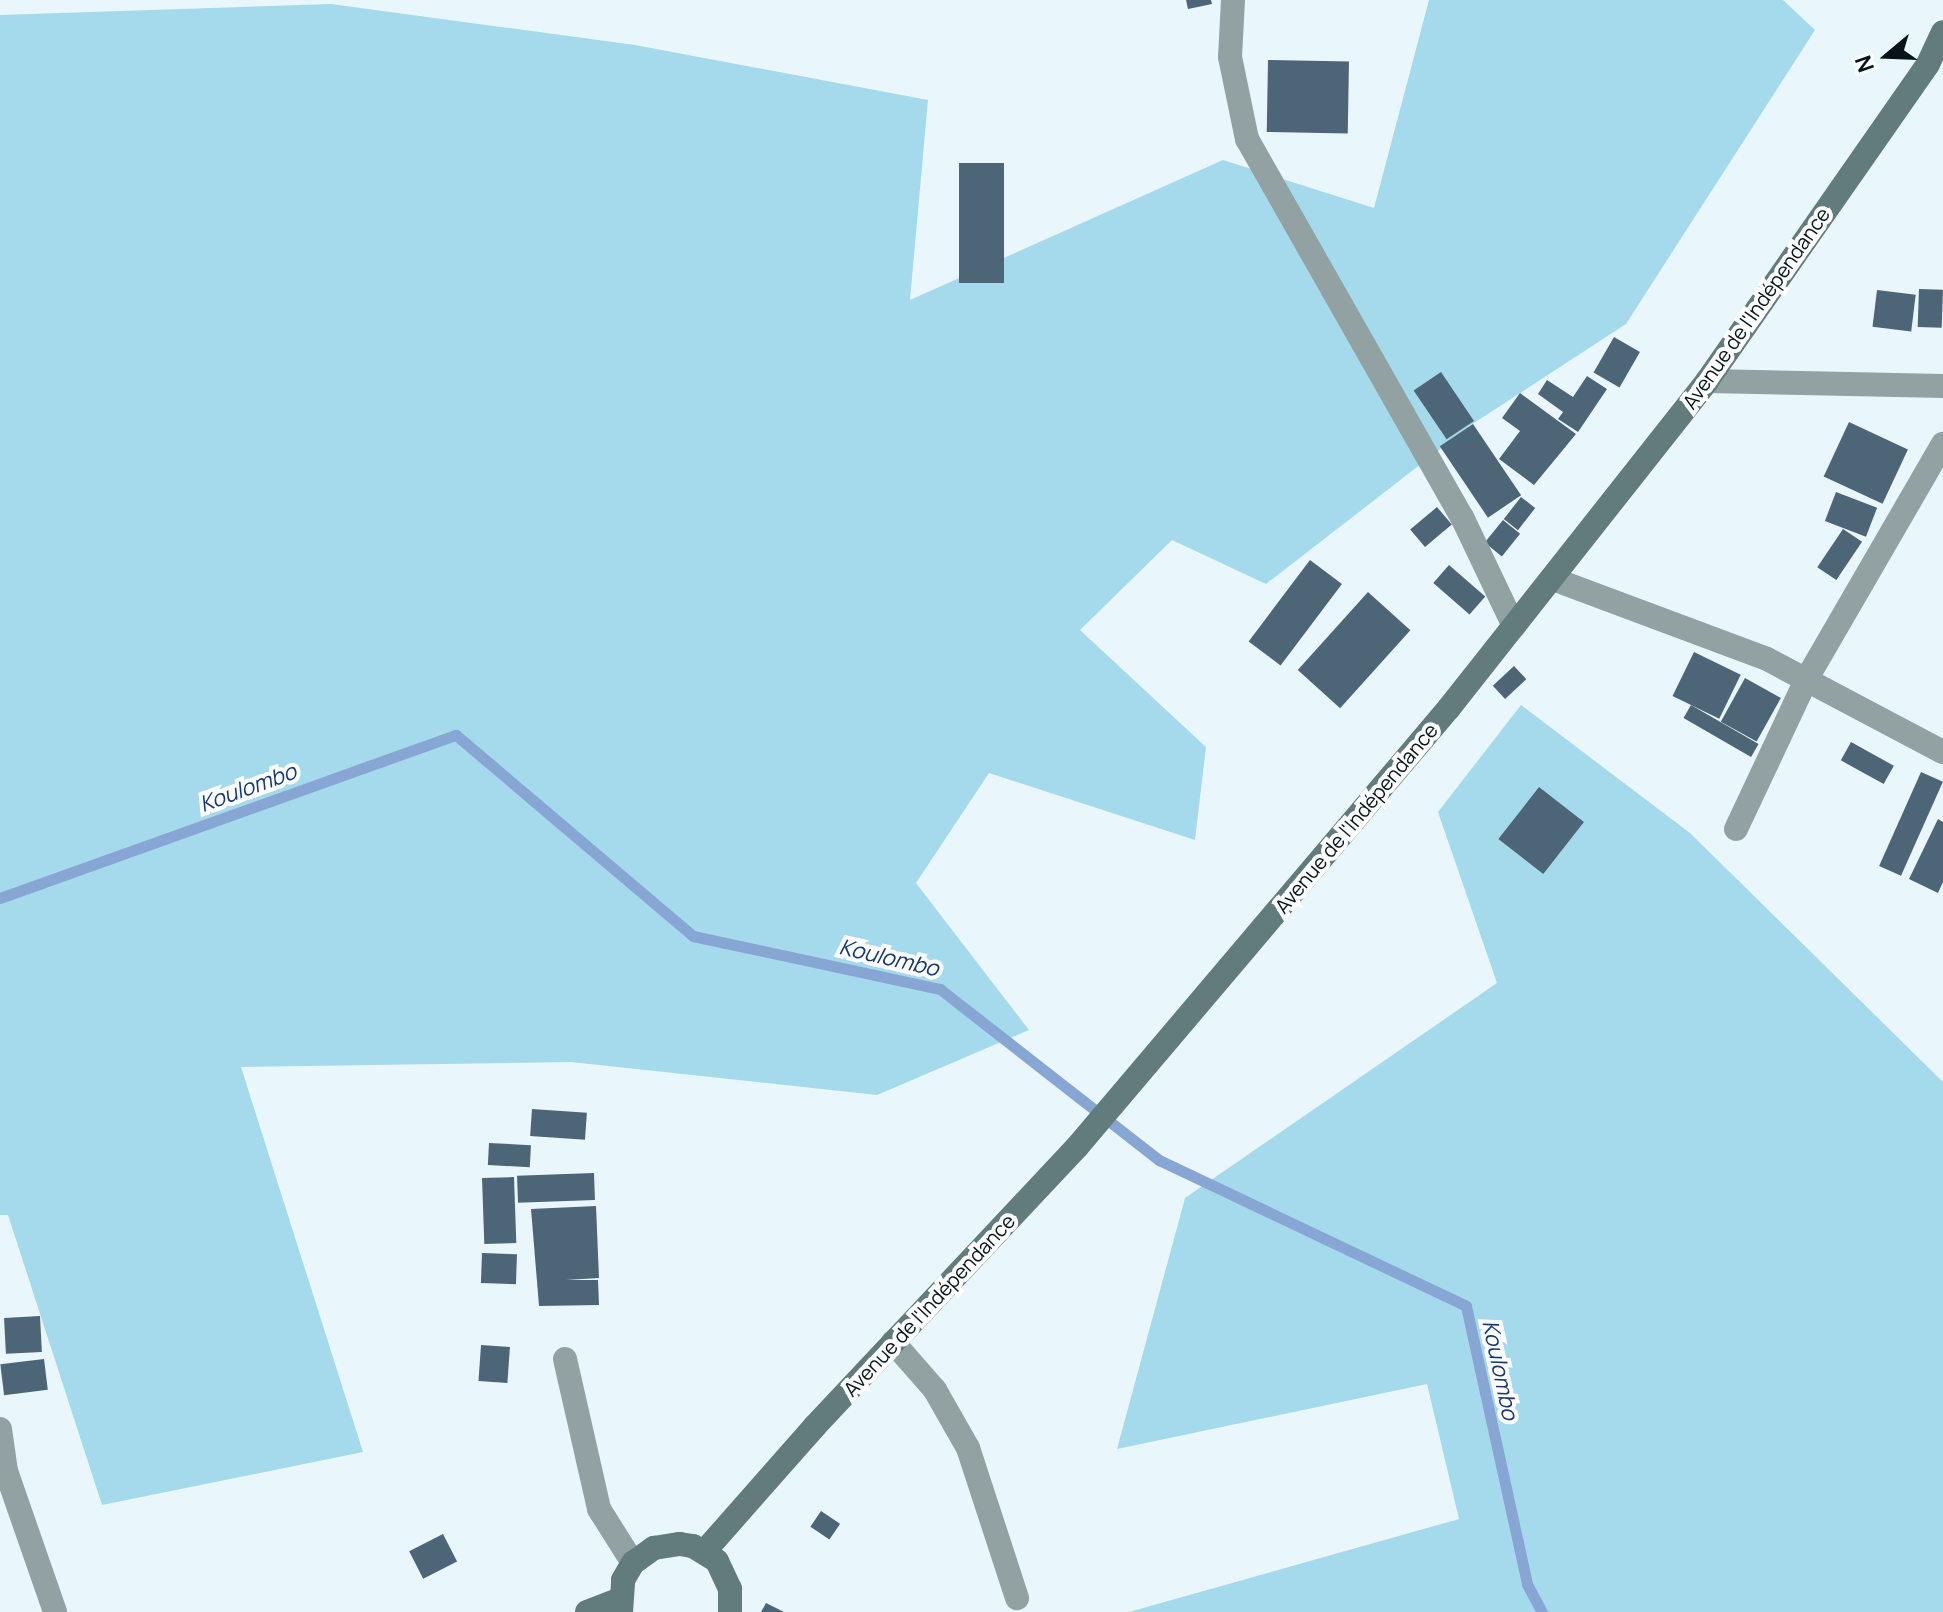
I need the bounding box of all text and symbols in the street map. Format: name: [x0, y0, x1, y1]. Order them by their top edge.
north arrow: [1847, 16, 1927, 96]
text: N: [1848, 51, 1881, 76]
street label: Avenue de l'Indépendance: [1677, 203, 1835, 413]
street label: Avenue de l'Indépendance: [1270, 718, 1442, 918]
water label: Koulombo: [196, 758, 300, 818]
water label: Koulombo: [837, 934, 941, 982]
street label: Avenue de l'Indépendance: [838, 1209, 1020, 1401]
water label: Koulombo: [1477, 1318, 1523, 1422]

